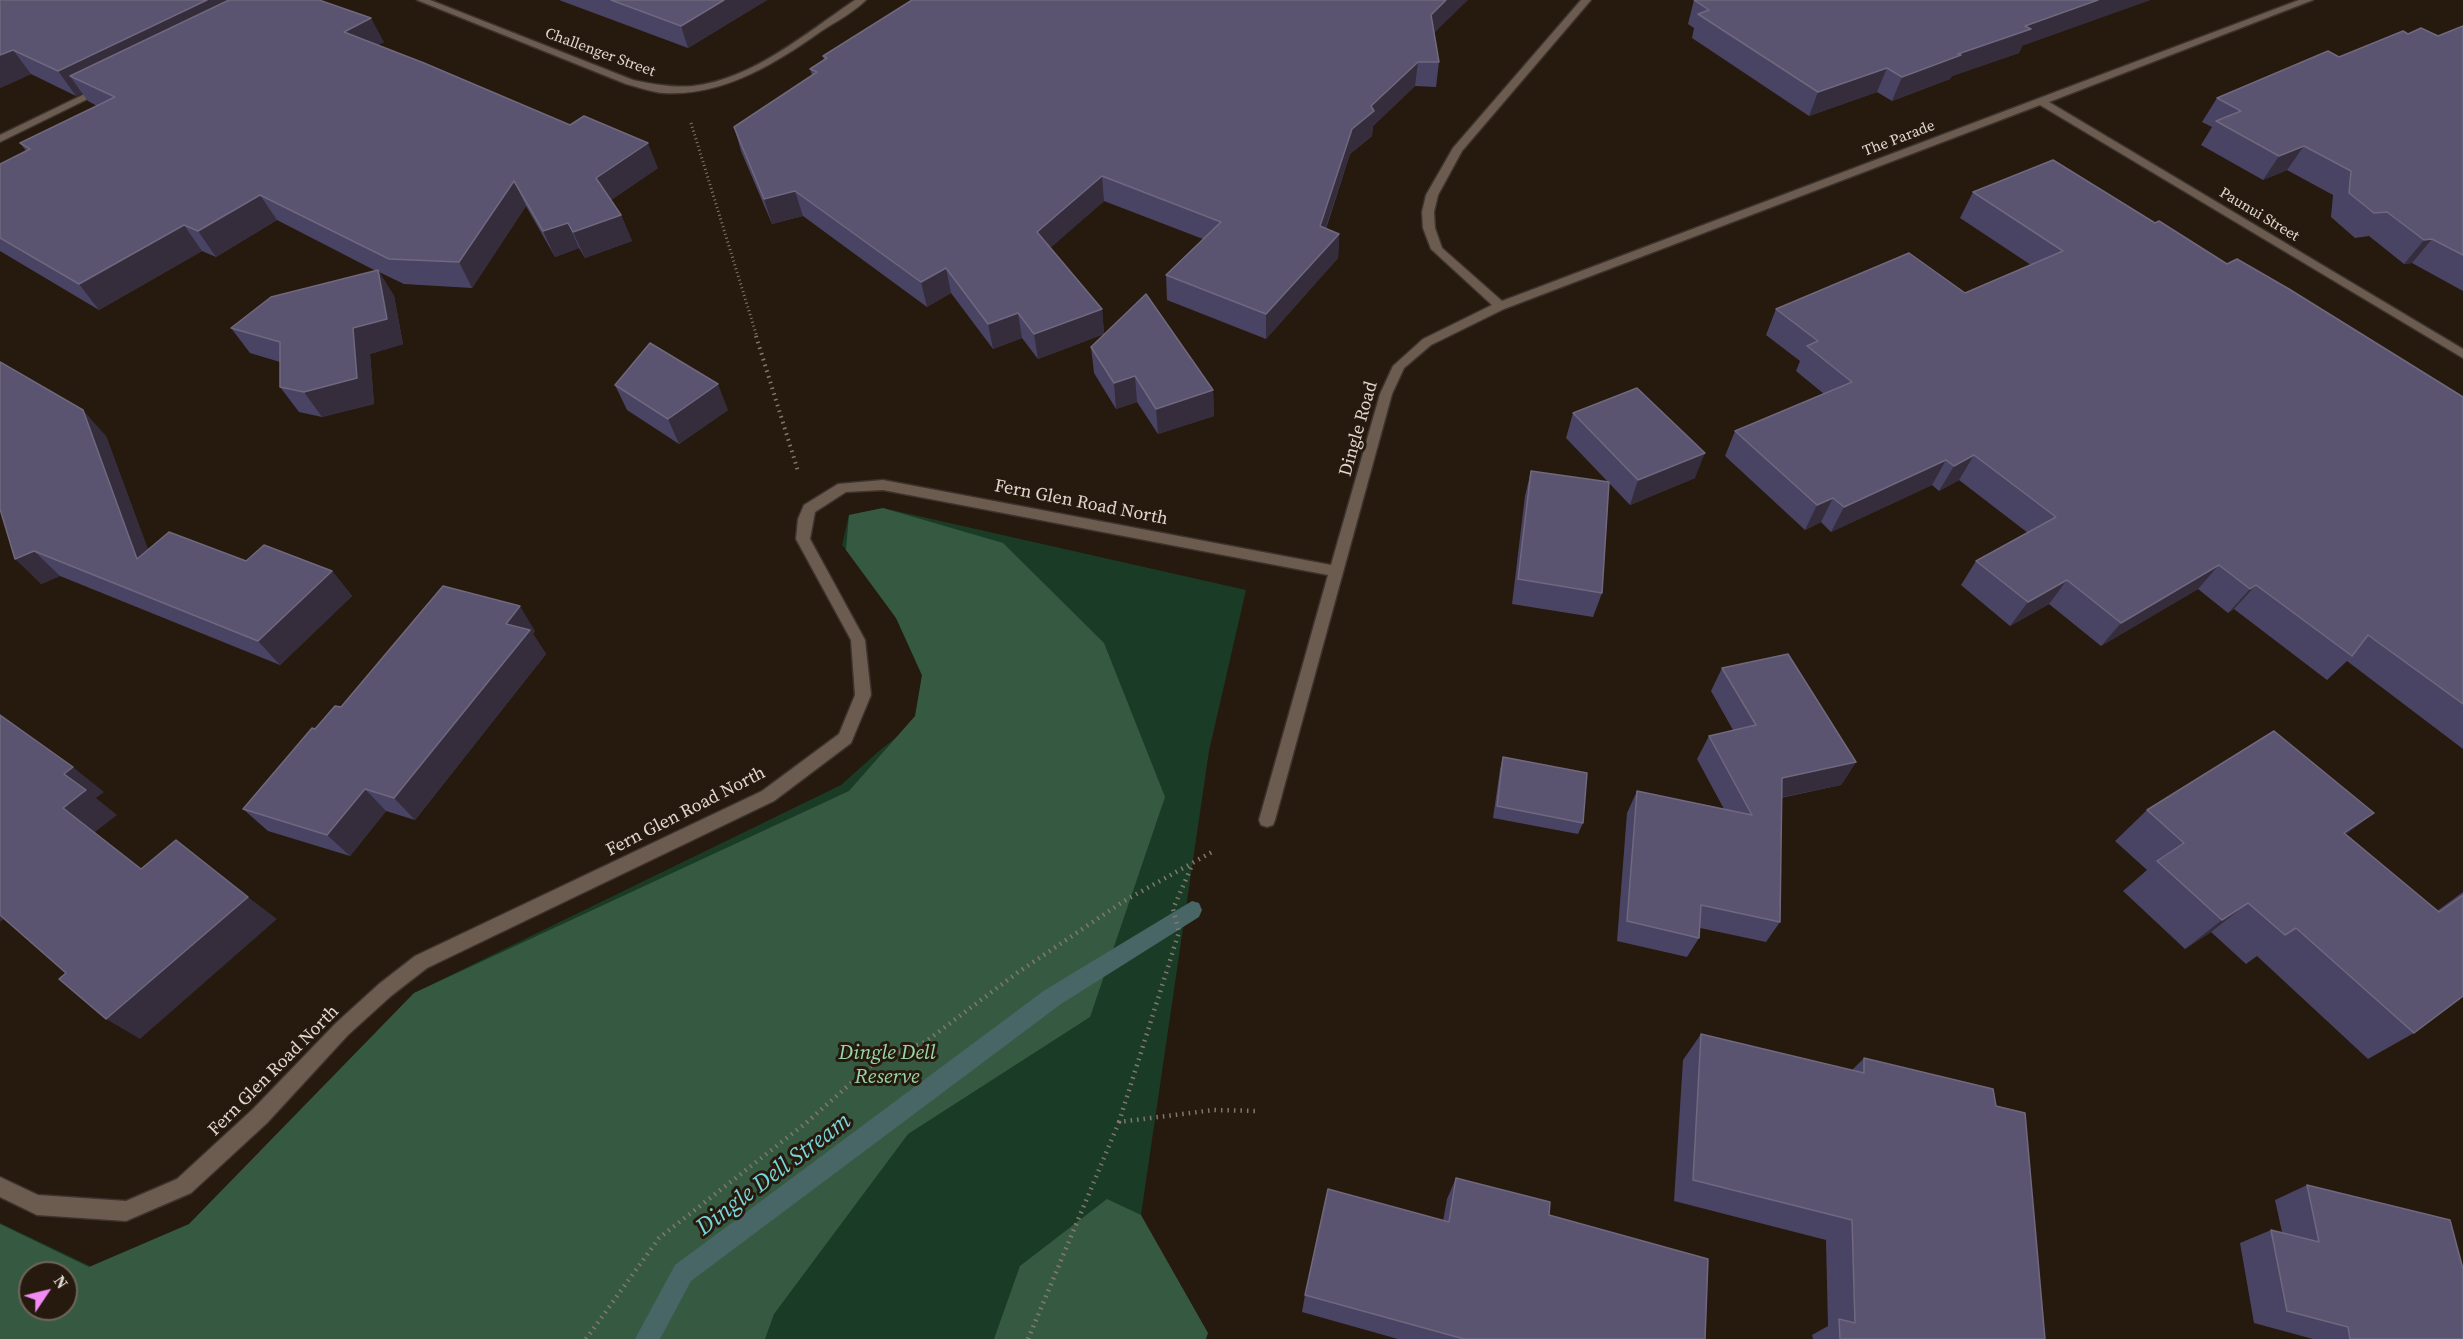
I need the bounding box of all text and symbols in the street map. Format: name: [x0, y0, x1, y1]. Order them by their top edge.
street label: Challenger Street: [543, 25, 657, 81]
street label: The Parade: [1860, 117, 1938, 161]
street label: Paunui Street: [2216, 184, 2302, 246]
street label: Dingle Road: [1335, 379, 1383, 479]
street label: Fern Glen Road North: [993, 476, 1169, 530]
street label: Fern Glen Road North: [603, 762, 769, 862]
street label: Fern Glen Road North: [204, 1001, 344, 1141]
park label: Dingle Dell Reserve: [838, 1041, 936, 1091]
water label: Dingle Dell Stream: [691, 1107, 857, 1243]
north arrow: [18, 1261, 78, 1321]
text: N: [49, 1271, 73, 1293]

